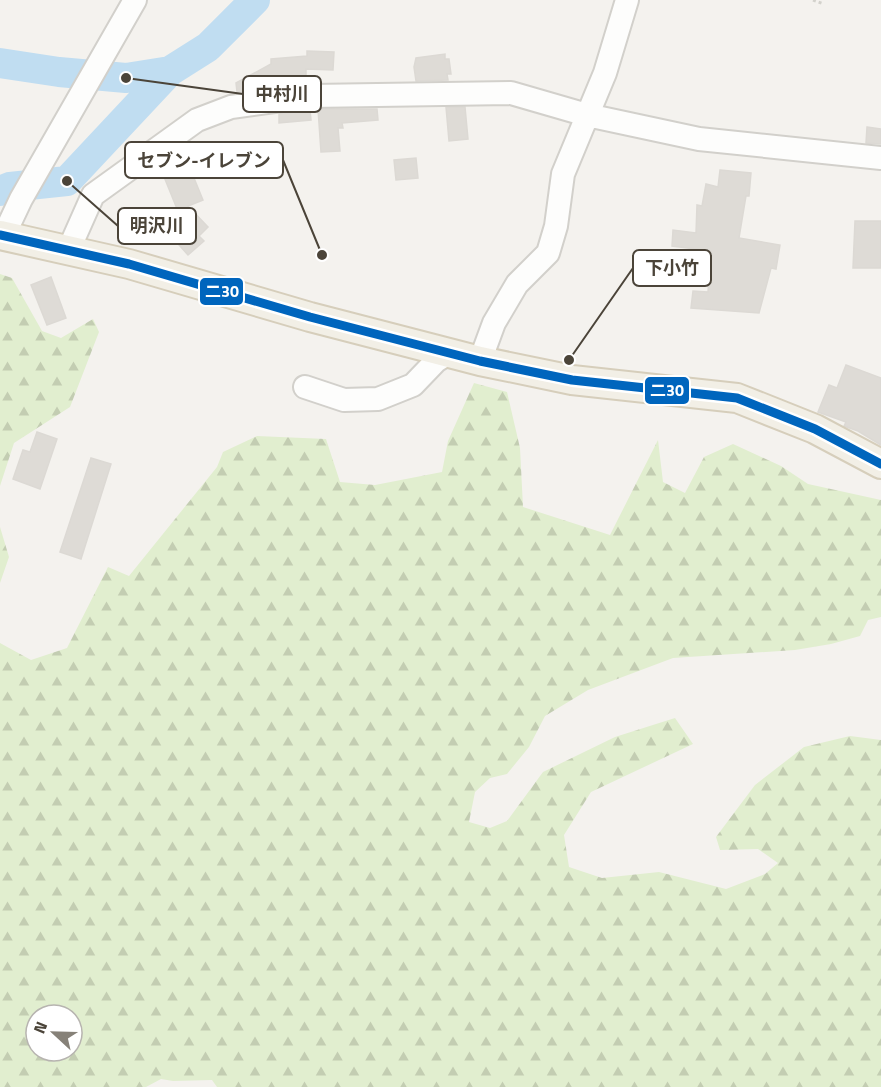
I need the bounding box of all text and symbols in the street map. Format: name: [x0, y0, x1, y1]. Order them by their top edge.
callout: 中村川: [243, 76, 321, 112]
text: 中村川: [255, 80, 309, 107]
callout: セブン-イレブン: [125, 142, 283, 178]
text: セブン-イレブン: [137, 147, 271, 174]
callout: 明沢川: [118, 208, 196, 244]
text: 明沢川: [130, 212, 184, 239]
callout: 下小竹: [633, 250, 711, 286]
text: 下小竹: [645, 254, 699, 281]
line badge: 二30: [199, 277, 244, 306]
text: 二30: [205, 279, 239, 303]
line badge: 二30: [644, 376, 690, 405]
text: 二30: [650, 378, 684, 402]
north arrow: [24, 1003, 84, 1063]
text: N: [27, 1018, 53, 1037]

